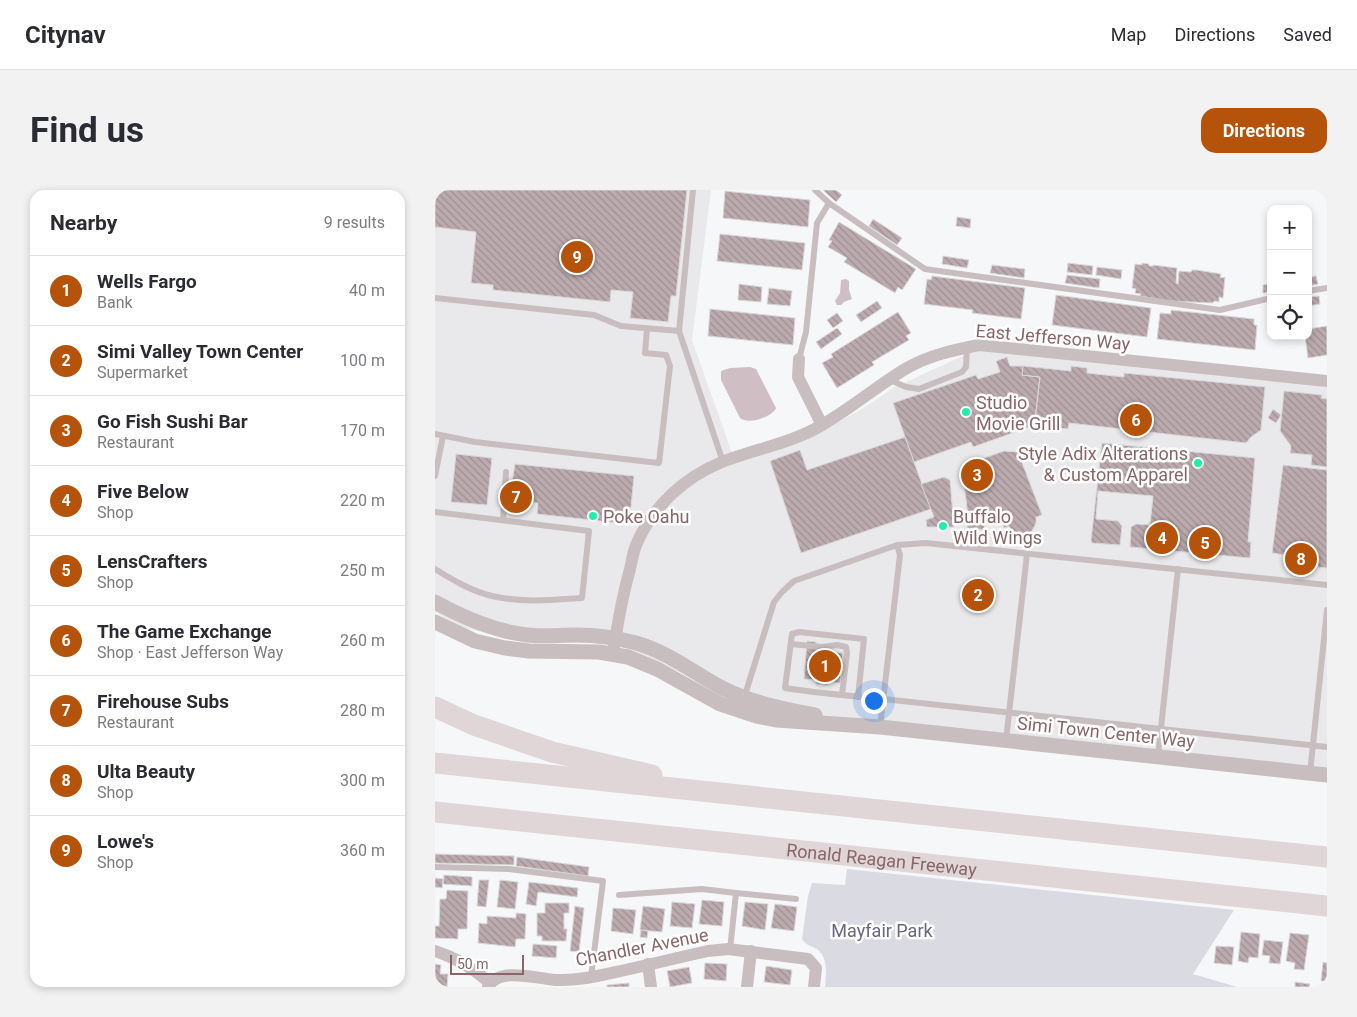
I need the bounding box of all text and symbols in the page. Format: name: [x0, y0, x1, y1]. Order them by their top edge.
text: Citynav: [25, 21, 106, 49]
text: Map: [1111, 24, 1146, 45]
text: Directions: [1174, 24, 1255, 45]
text: Saved: [1283, 24, 1332, 45]
button: Directions: [1201, 108, 1327, 153]
text: Find us: [30, 110, 144, 151]
map controls: [1267, 205, 1312, 340]
button: +: [1267, 205, 1312, 250]
text: Nearby: [50, 211, 117, 235]
text: 9 results: [324, 213, 385, 232]
pin: 9: [561, 238, 593, 276]
button: −: [1267, 250, 1312, 295]
text: Wells Fargo: [97, 270, 197, 293]
text: 1: [61, 281, 71, 300]
text: 40 m: [349, 281, 385, 300]
text: Bank: [97, 293, 133, 312]
button: locate: [1267, 295, 1312, 340]
street label: East Jefferson Way: [975, 320, 1132, 354]
text: Simi Valley Town Center: [97, 340, 303, 363]
text: 2: [61, 351, 71, 370]
text: 100 m: [340, 351, 385, 370]
text: Supermarket: [97, 363, 188, 382]
place label: Studio Movie Grill: [976, 392, 1060, 434]
pin: 6: [1120, 401, 1152, 439]
marker: Studio Movie Grill: [960, 406, 972, 418]
text: Go Fish Sushi Bar: [97, 410, 248, 433]
text: 3: [61, 421, 71, 440]
text: 170 m: [340, 421, 385, 440]
text: Restaurant: [97, 433, 174, 452]
place label: Style Adix Alterations & Custom Apparel: [1018, 443, 1188, 485]
pin: 3: [961, 456, 993, 494]
marker: Style Adix Alterations & Custom Apparel: [1192, 457, 1204, 469]
pin: 7: [500, 478, 532, 516]
text: Five Below: [97, 480, 189, 503]
text: 4: [61, 491, 71, 510]
text: 220 m: [340, 491, 385, 510]
text: Shop: [97, 503, 133, 522]
place label: Poke Oahu: [603, 506, 689, 527]
place label: Buffalo Wild Wings: [953, 506, 1042, 548]
marker: Poke Oahu: [587, 510, 599, 522]
pin: 4: [1146, 519, 1178, 557]
marker: Buffalo Wild Wings: [937, 520, 949, 532]
pin: 5: [1189, 524, 1221, 562]
pin: 8: [1285, 540, 1317, 578]
text: LensCrafters: [97, 550, 207, 573]
text: 5: [61, 561, 71, 580]
text: 250 m: [340, 561, 385, 580]
text: Shop: [97, 573, 133, 592]
pin: 2: [962, 576, 994, 614]
text: The Game Exchange: [97, 620, 272, 643]
text: 6: [61, 631, 71, 650]
text: 260 m: [340, 631, 385, 650]
text: Shop · East Jefferson Way: [97, 643, 283, 662]
pin: 1: [809, 647, 841, 685]
your location: [861, 688, 887, 714]
text: Firehouse Subs: [97, 690, 229, 713]
text: 7: [61, 701, 71, 720]
text: 280 m: [340, 701, 385, 720]
street label: Simi Town Center Way: [1016, 712, 1196, 752]
text: Restaurant: [97, 713, 174, 732]
text: Ulta Beauty: [97, 760, 195, 783]
text: 8: [61, 771, 71, 790]
text: 300 m: [340, 771, 385, 790]
text: Shop: [97, 783, 133, 802]
text: Lowe's: [97, 830, 154, 853]
street label: Ronald Reagan Freeway: [785, 839, 978, 880]
text: 9: [61, 841, 71, 860]
text: 360 m: [340, 841, 385, 860]
text: Shop: [97, 853, 133, 872]
park label: Mayfair Park: [831, 920, 934, 941]
street label: Chandler Avenue: [574, 924, 710, 970]
scale bar: [450, 952, 524, 975]
text: 50 m: [457, 956, 489, 972]

